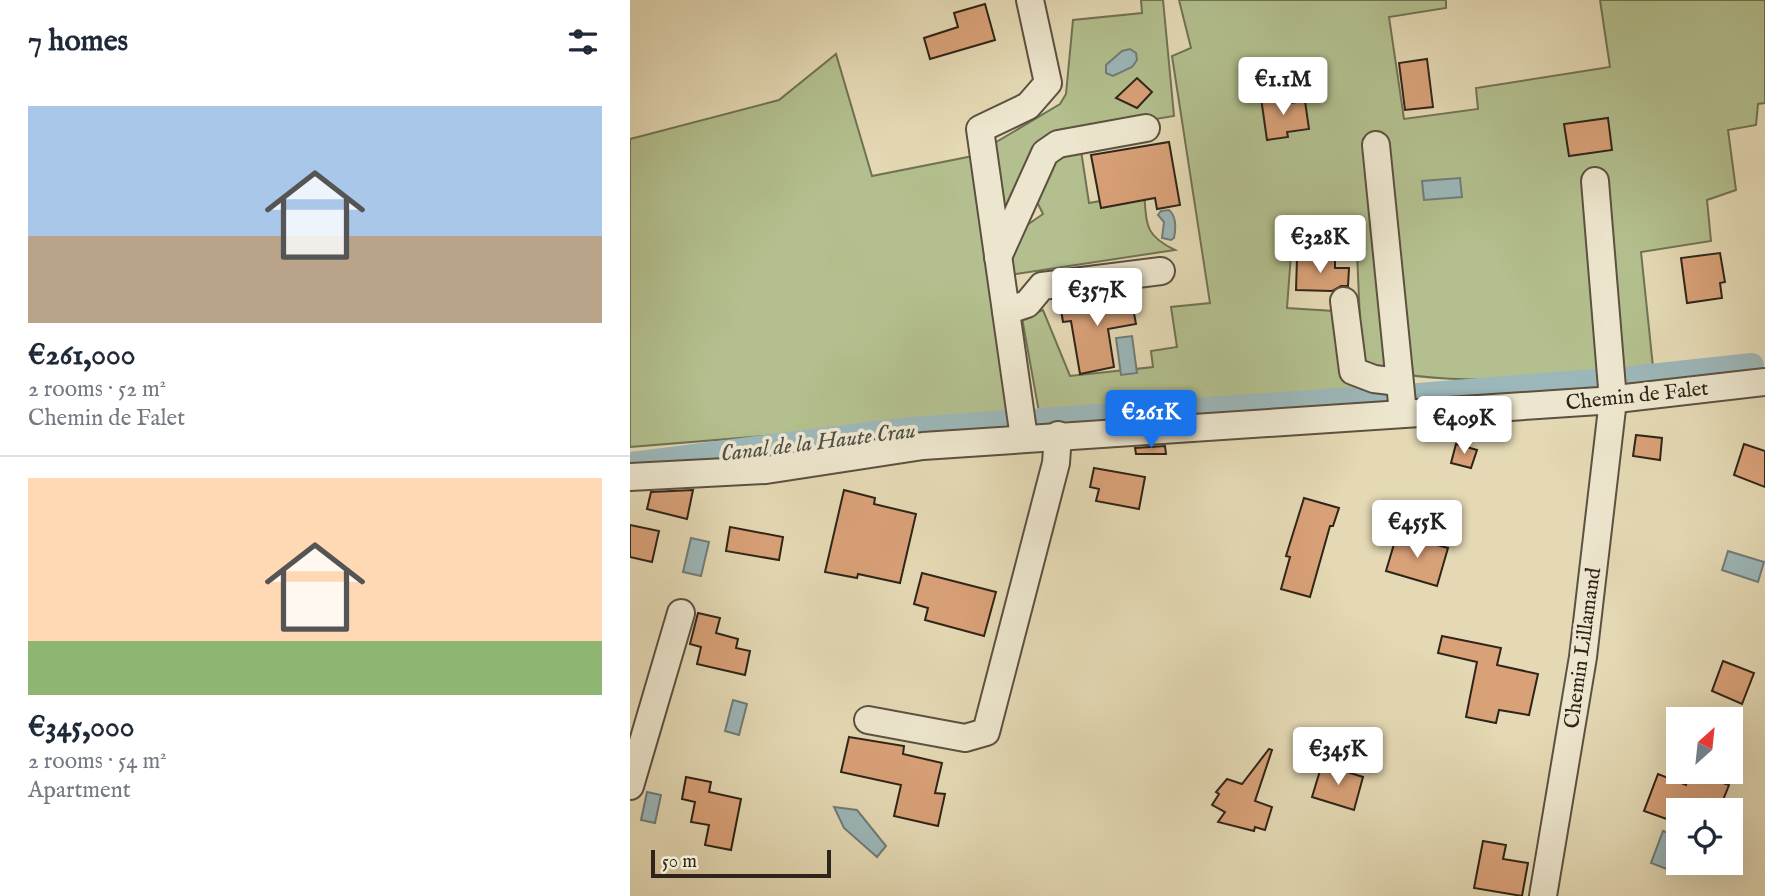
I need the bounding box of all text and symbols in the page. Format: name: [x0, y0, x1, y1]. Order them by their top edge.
text: 7 homes: [28, 23, 128, 61]
icon: filters: [564, 23, 602, 61]
pin: €1.1M: [1234, 58, 1332, 117]
text: €1.1M: [1254, 65, 1312, 94]
icon: home: [252, 152, 378, 278]
pin: €328K: [1271, 216, 1369, 275]
text: €328K: [1291, 223, 1349, 252]
pin: €357K: [1048, 268, 1146, 328]
text: €357K: [1068, 276, 1126, 305]
text: €261,000: [28, 337, 136, 375]
text: 2 rooms · 52 m²: [28, 375, 166, 404]
street label: Chemin de Falet: [1564, 376, 1710, 417]
pin: €261K: [1102, 391, 1200, 450]
pin: €409K: [1415, 396, 1513, 456]
text: €261K: [1121, 398, 1181, 427]
text: Chemin de Falet: [28, 404, 185, 433]
text: €409K: [1433, 404, 1495, 433]
water label: Canal de la Haute Crau: [719, 416, 917, 469]
pin: €455K: [1368, 500, 1466, 560]
text: €455K: [1388, 508, 1446, 537]
icon: home: [252, 524, 378, 650]
street label: Chemin Lillamand: [1559, 565, 1608, 730]
north arrow: [1666, 707, 1743, 784]
map controls: [1666, 707, 1743, 875]
text: €345,000: [28, 709, 134, 747]
pin: €345K: [1289, 728, 1387, 787]
text: €345K: [1309, 735, 1367, 764]
text: 2 rooms · 54 m²: [28, 747, 167, 776]
text: Apartment: [28, 776, 131, 805]
button: locate: [1666, 798, 1743, 875]
scale bar: [651, 847, 831, 879]
text: 50 m: [662, 850, 697, 874]

